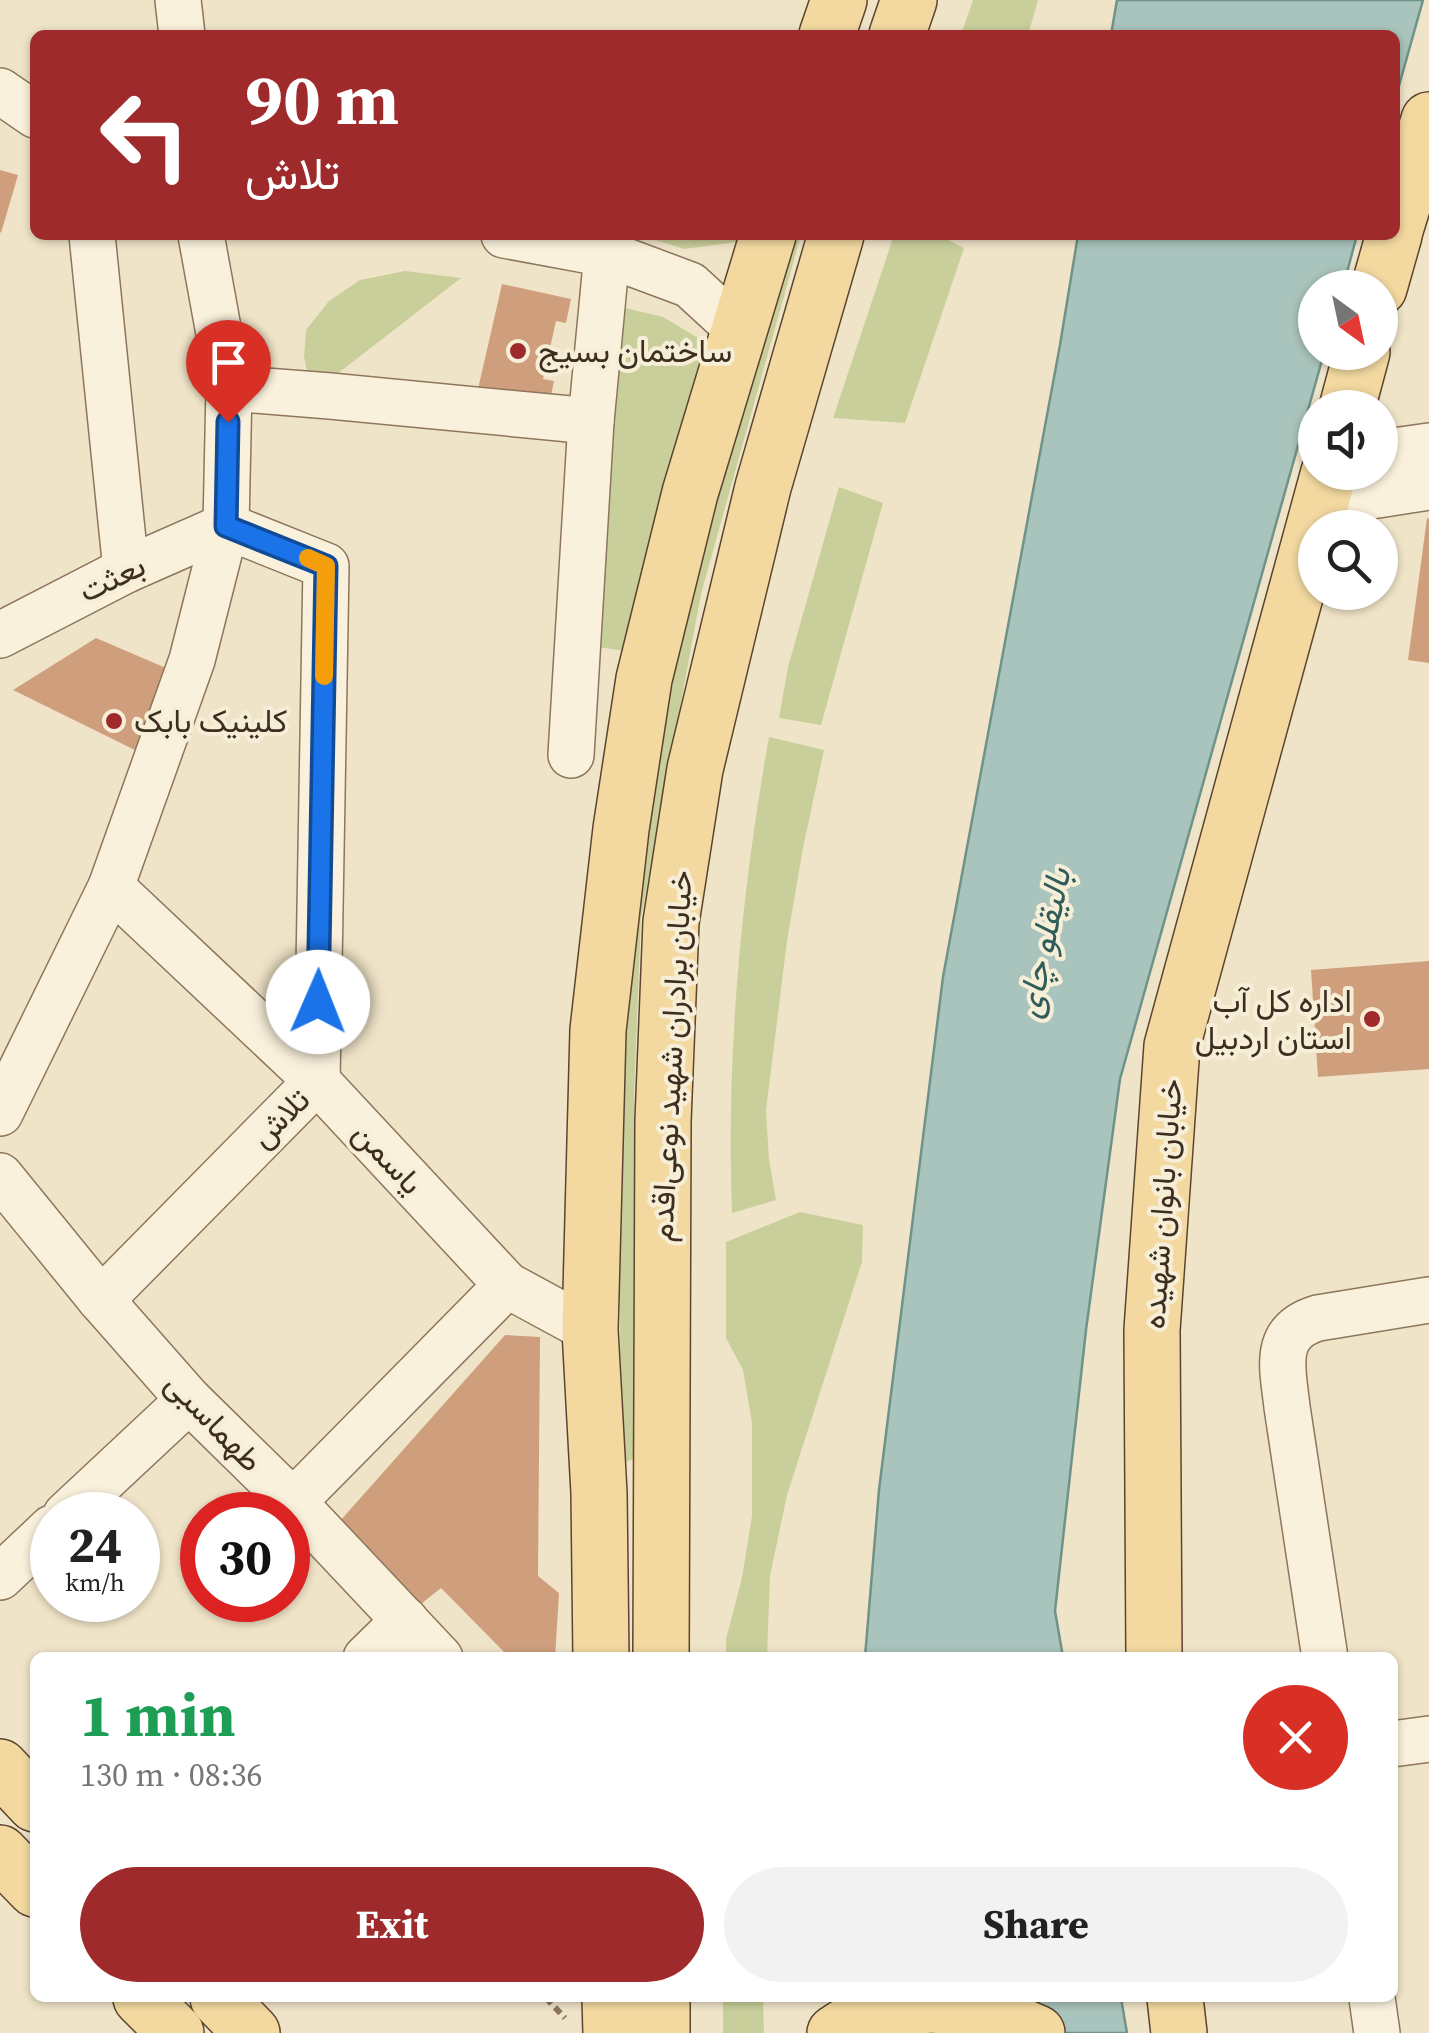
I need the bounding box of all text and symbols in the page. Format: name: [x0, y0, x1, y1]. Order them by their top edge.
text: 90 m: [245, 51, 399, 147]
icon: left: [80, 70, 210, 200]
text: تلاش: [245, 142, 340, 204]
north arrow: [1298, 270, 1398, 370]
map controls: [1298, 270, 1398, 610]
pin: [186, 320, 271, 423]
place label: ساختمان بسیج: [538, 329, 732, 373]
icon: arrive: [201, 335, 256, 390]
marker: ساختمان بسیج: [507, 340, 529, 362]
button: sound: [1298, 390, 1398, 490]
button: search: [1298, 510, 1398, 610]
street label: بعثت: [71, 543, 153, 613]
place label: کلینیک بابک: [134, 699, 287, 743]
marker: کلینیک بابک: [103, 710, 125, 732]
water label: بالیقلو چای: [1004, 862, 1083, 1022]
street label: خیابان برادران شهید نوعی‌اقدم: [639, 869, 703, 1243]
position arrow: [266, 950, 370, 1054]
place label: اداره کل آب استان اردبیل: [1195, 979, 1352, 1060]
marker: اداره کل آب استان اردبیل: [1361, 1008, 1383, 1030]
street label: خیابان بانوان شهیده: [1131, 1077, 1193, 1331]
street label: تلاش: [241, 1079, 319, 1157]
street label: یاسمن: [343, 1112, 433, 1204]
street label: طهماسبی: [155, 1362, 273, 1482]
speed limit sign: 30: [180, 1492, 310, 1622]
text: 24: [68, 1510, 122, 1579]
text: km/h: [65, 1565, 125, 1599]
text: 1 min: [80, 1674, 236, 1756]
button: close: [1243, 1685, 1348, 1790]
text: 130 m · 08:36: [80, 1753, 262, 1797]
button: Exit: [80, 1867, 704, 1982]
button: Share: [724, 1867, 1348, 1982]

